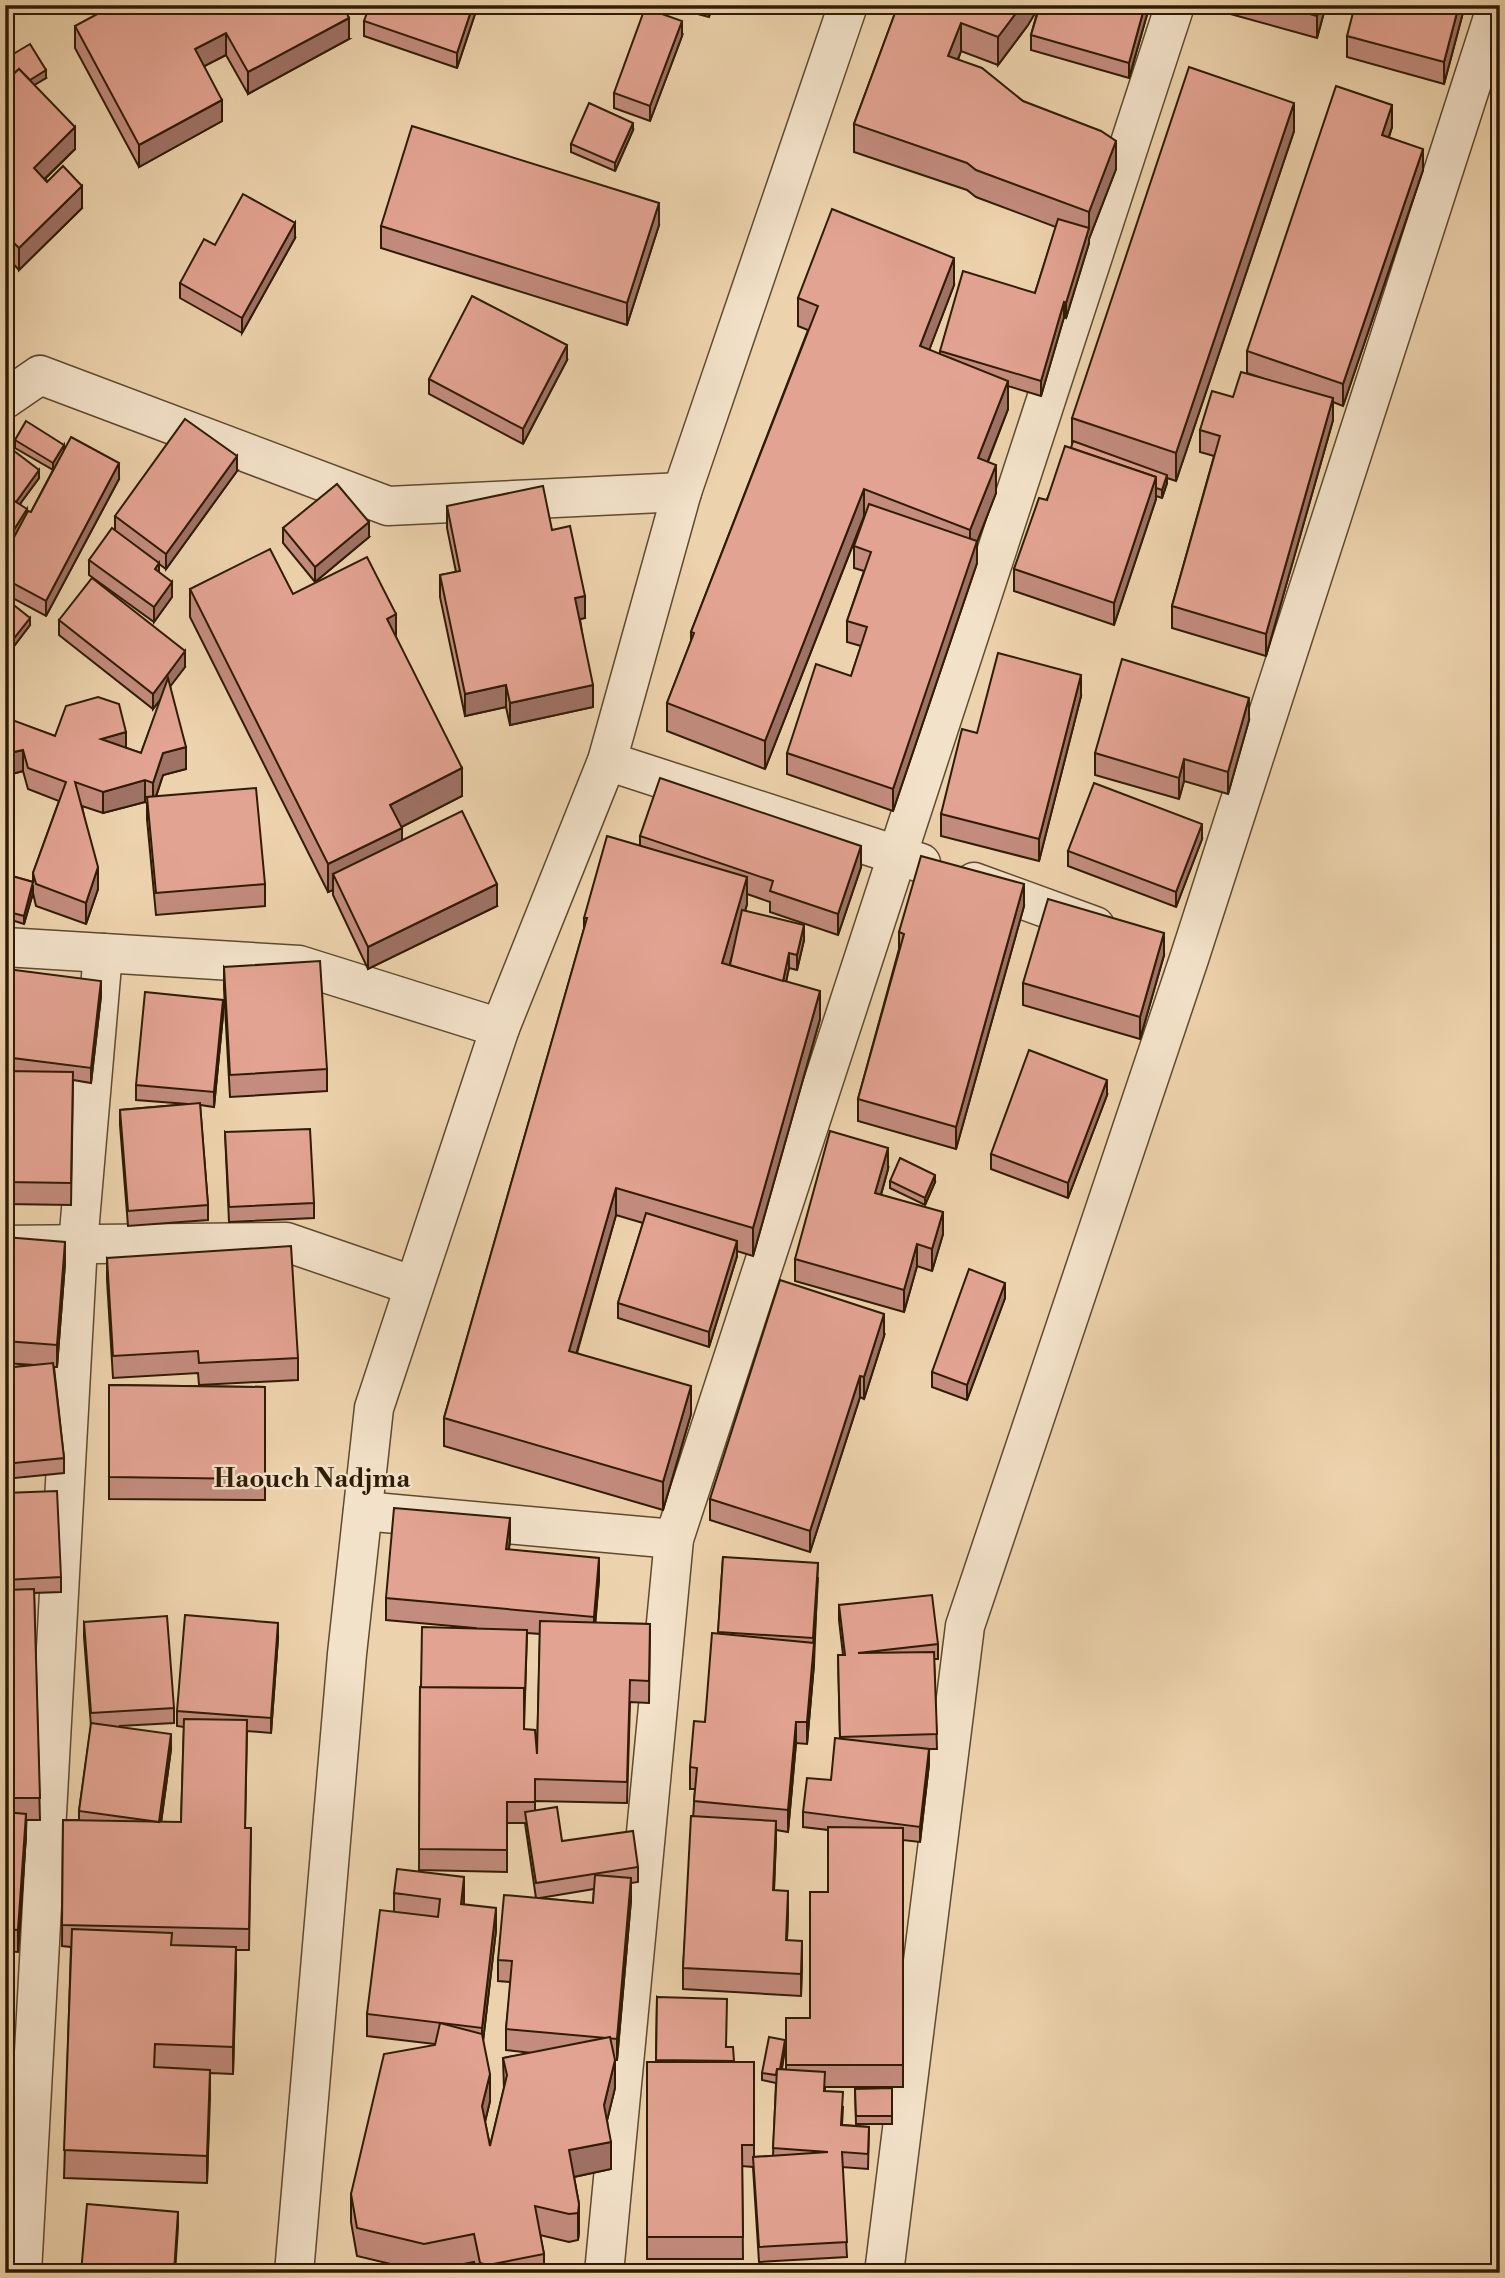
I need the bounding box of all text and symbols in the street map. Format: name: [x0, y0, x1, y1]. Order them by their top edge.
district label: Haouch Nadjma: [214, 1463, 411, 1495]

